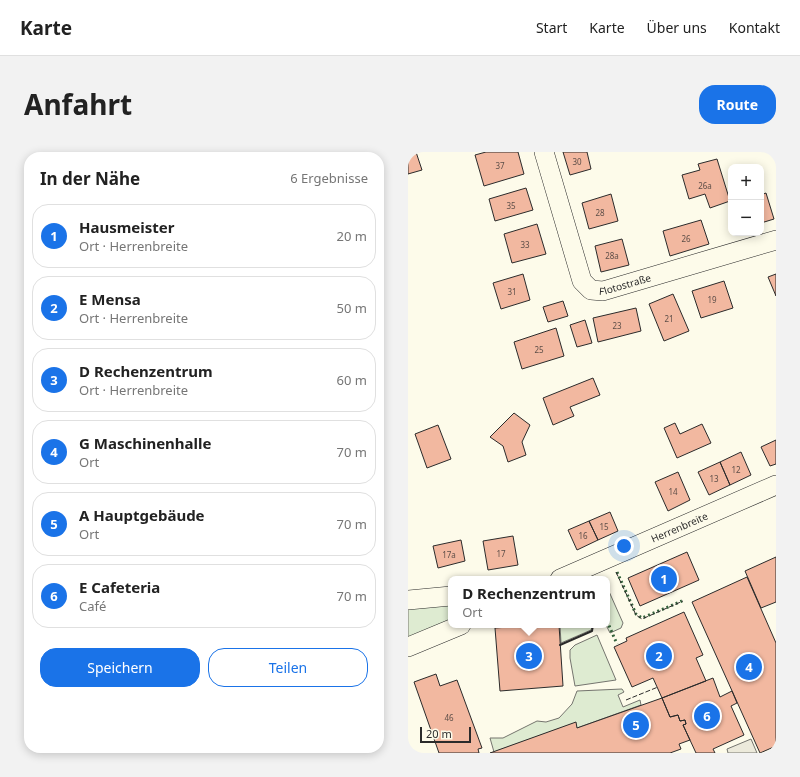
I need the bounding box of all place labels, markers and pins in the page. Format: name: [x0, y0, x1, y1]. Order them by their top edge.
pin: 1: [651, 564, 677, 594]
pin: 3: [516, 641, 542, 671]
pin: 2: [646, 641, 672, 671]
pin: 4: [736, 652, 762, 682]
pin: 6: [694, 701, 720, 731]
pin: 5: [623, 710, 649, 740]

